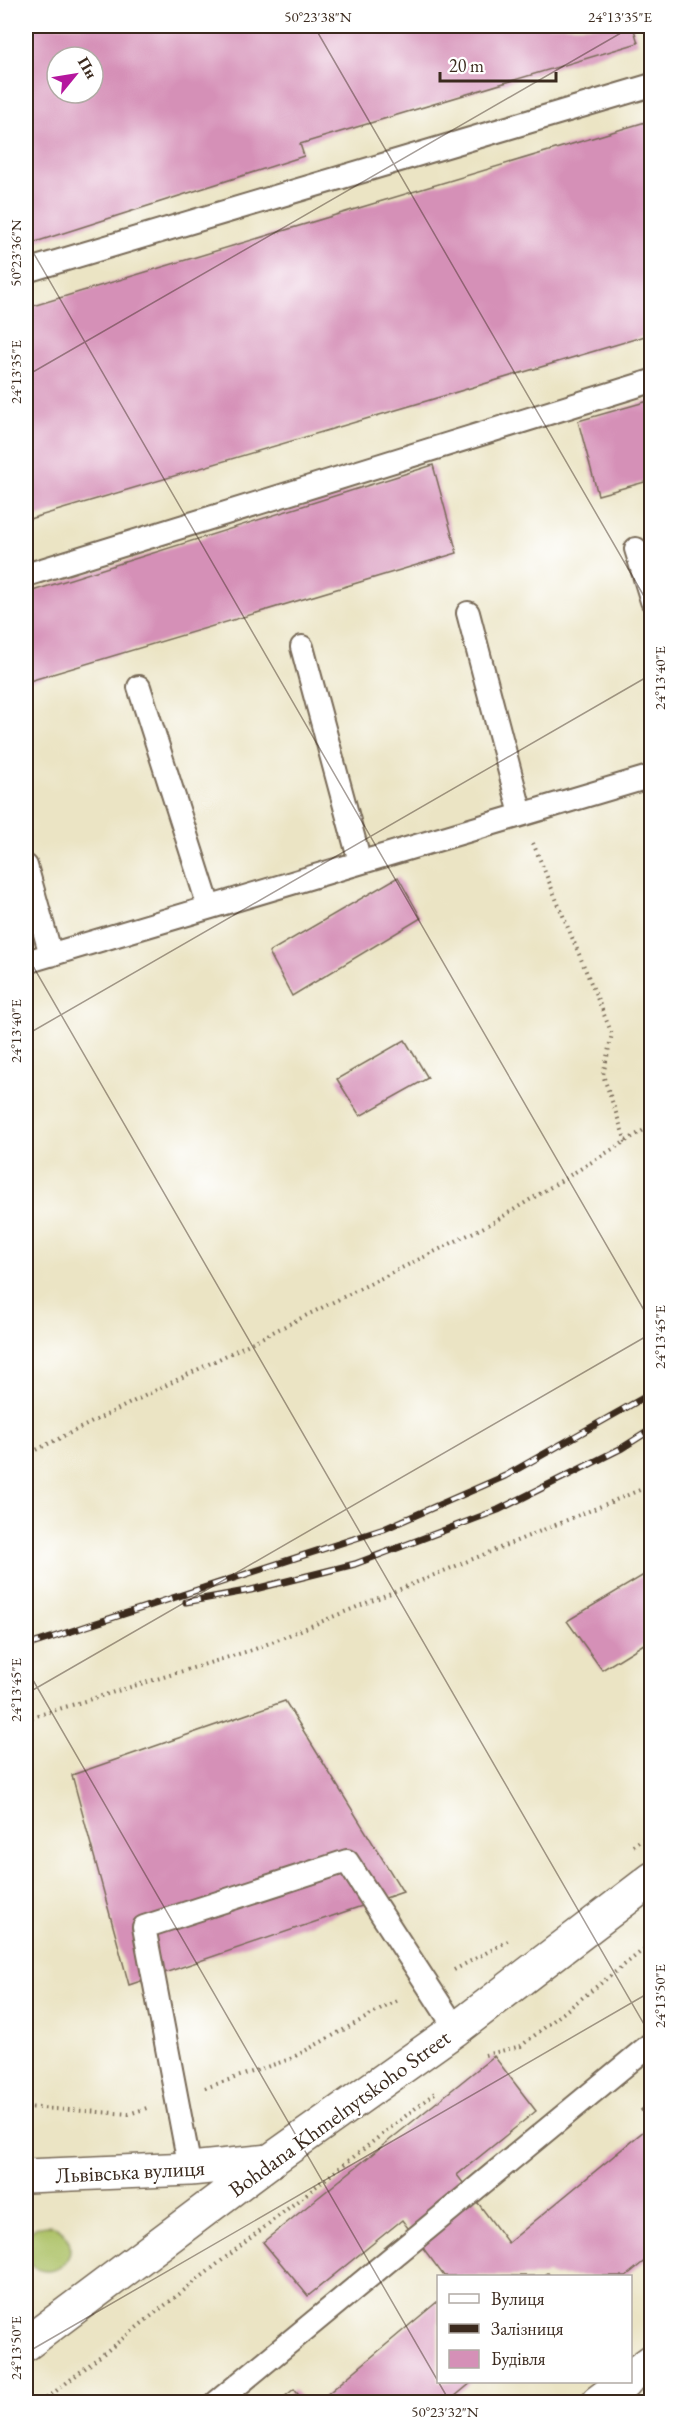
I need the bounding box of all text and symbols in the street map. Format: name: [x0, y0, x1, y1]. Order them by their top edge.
text: 50°23'38"N: [284, 7, 352, 26]
text: 24°13'35"E: [588, 7, 653, 26]
north arrow: [45, 45, 105, 105]
scale bar: [440, 45, 556, 83]
text: Пн: [73, 53, 102, 82]
text: 20 m: [449, 54, 484, 77]
text: 50°23'36"N: [6, 219, 25, 287]
text: 24°13'35"E: [6, 339, 25, 404]
text: 24°13'40"E: [650, 645, 669, 710]
text: 24°13'40"E: [6, 998, 25, 1063]
text: 24°13'45"E: [650, 1304, 669, 1369]
text: 24°13'45"E: [6, 1657, 25, 1722]
text: 24°13'50"E: [650, 1963, 669, 2028]
street label: Bohdana Khmelnytskoho Street: [223, 2023, 456, 2204]
street label: Львівська вулиця: [54, 2153, 206, 2190]
legend: [437, 2275, 632, 2383]
text: Вулиця: [491, 2287, 544, 2310]
text: 24°13'50"E: [6, 2315, 25, 2380]
text: Залізниця: [491, 2317, 564, 2340]
text: Будівля: [491, 2347, 546, 2370]
text: 50°23'32"N: [411, 2402, 479, 2421]

